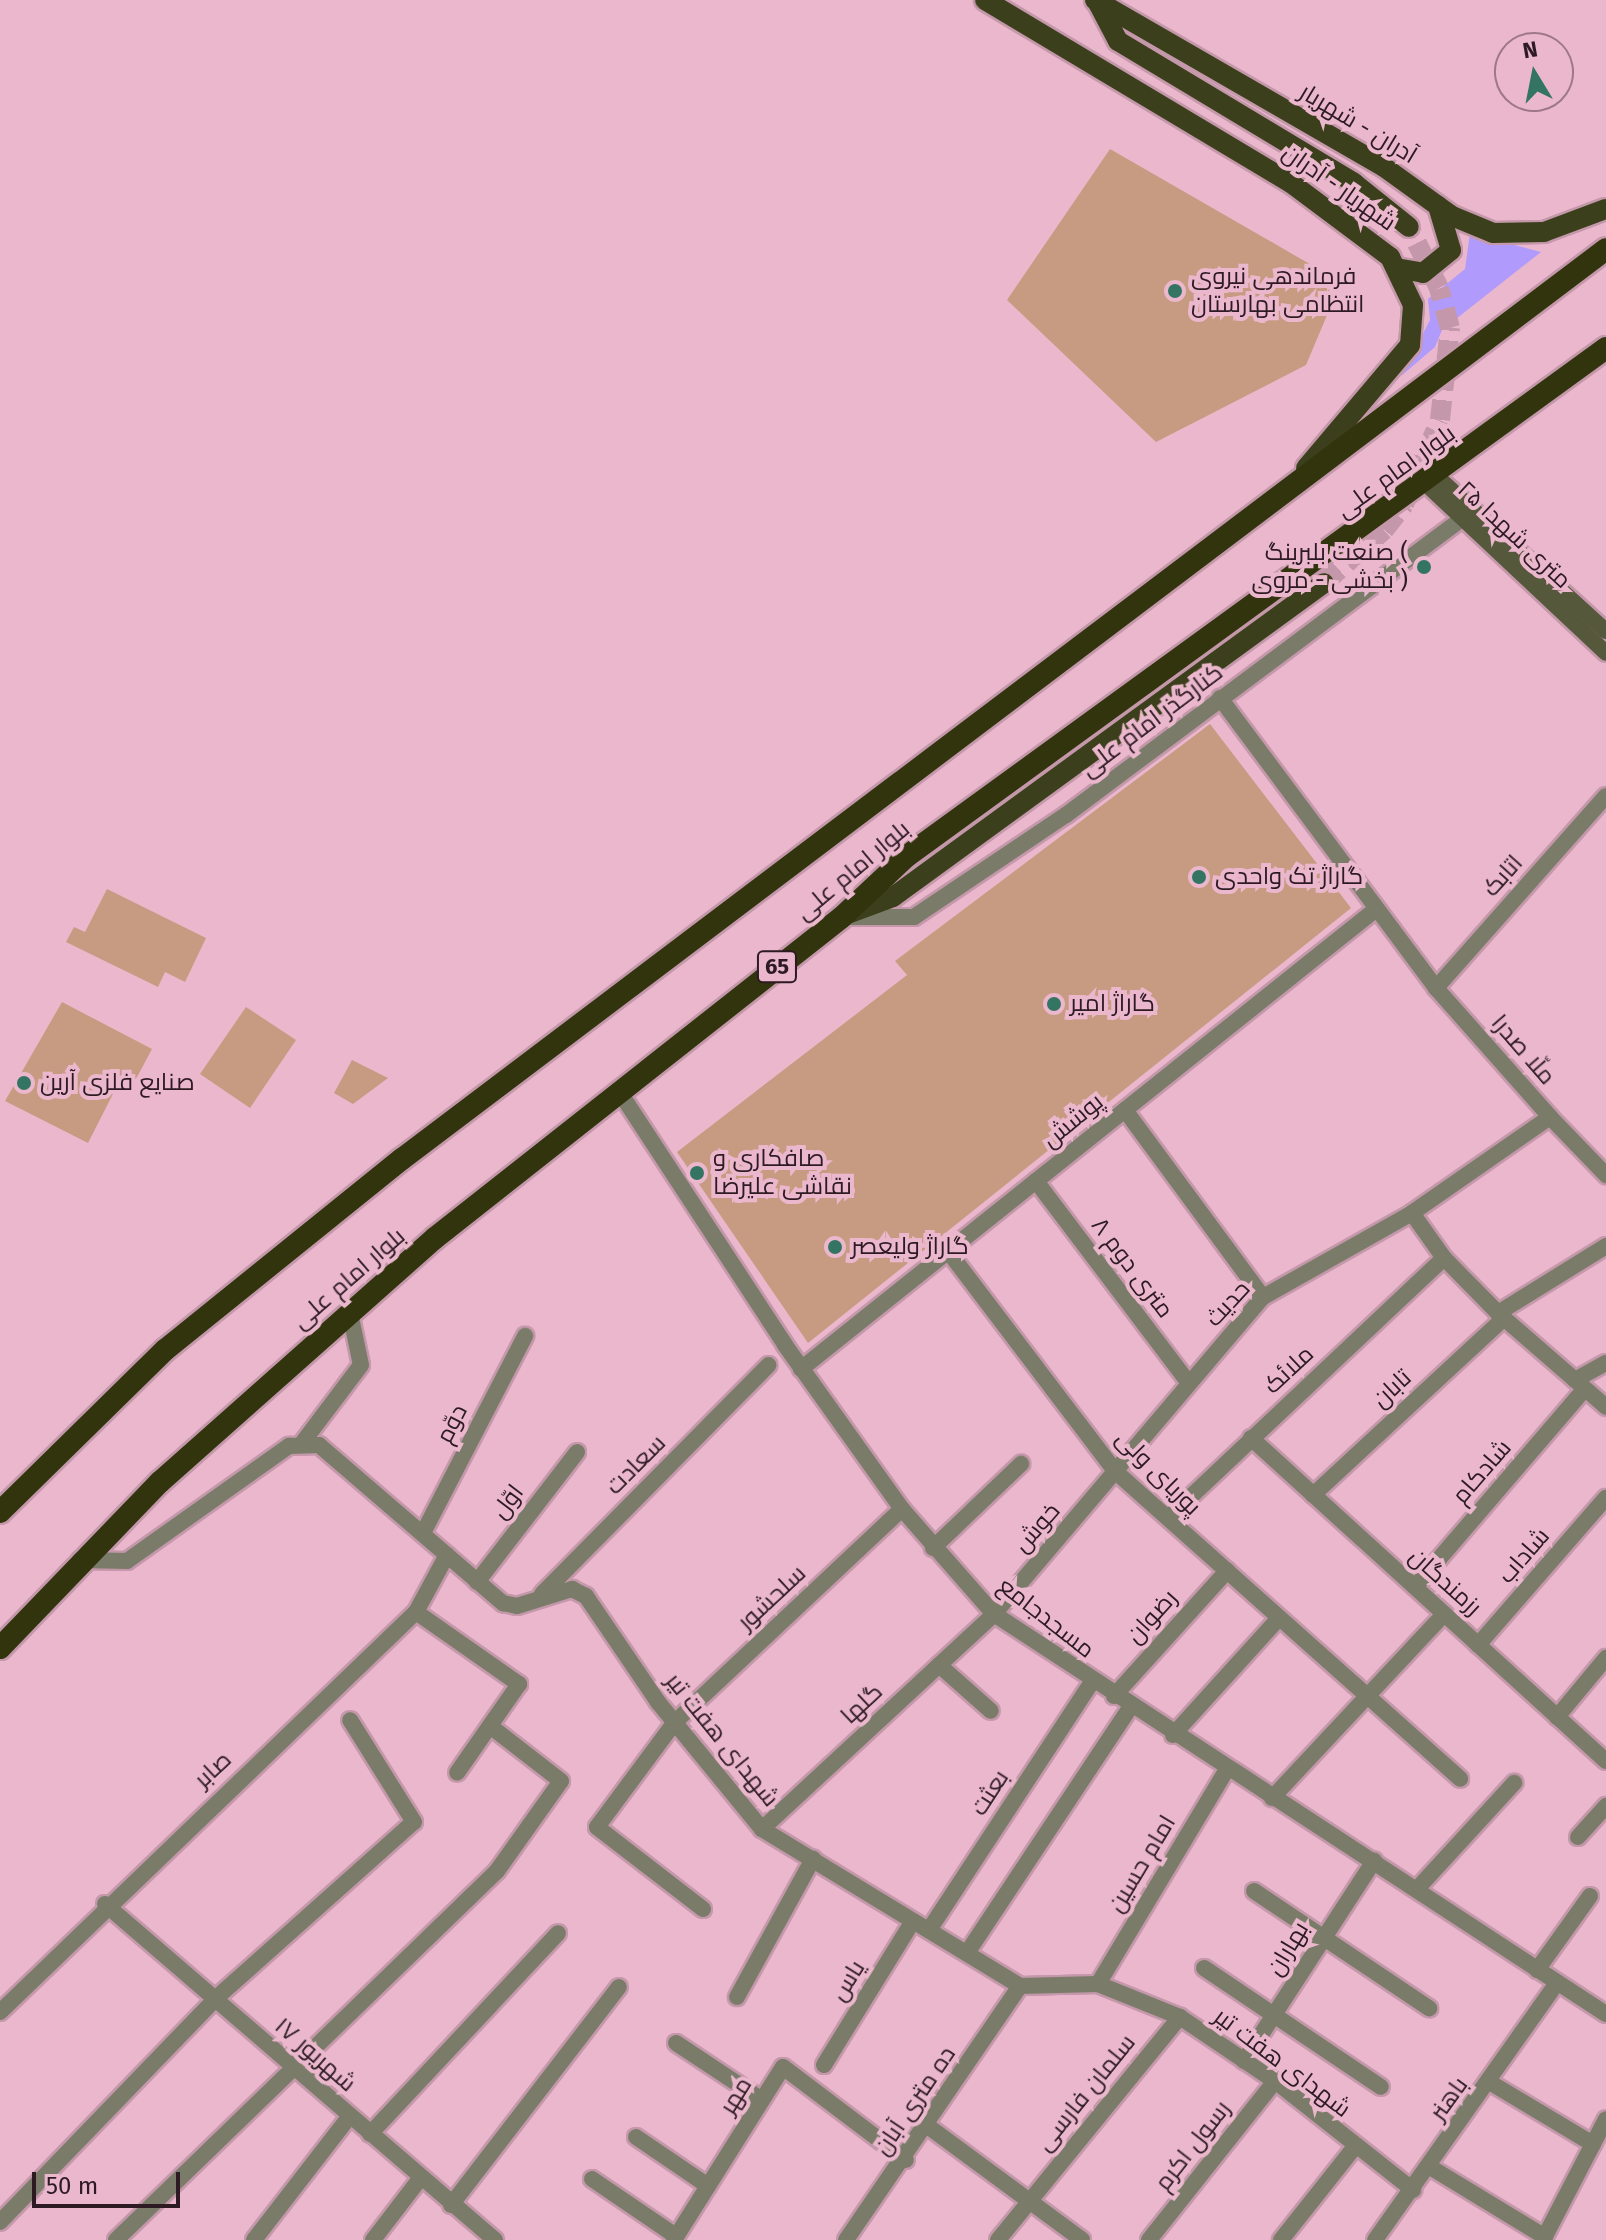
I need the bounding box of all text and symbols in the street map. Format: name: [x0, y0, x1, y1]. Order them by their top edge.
north arrow: [1494, 32, 1574, 112]
text: N: [1521, 35, 1540, 64]
street label: آدران - شهریار: [1294, 78, 1422, 170]
street label: شهریار - آدران: [1277, 138, 1401, 238]
place label: فرماندهی نیروی انتظامی بهارستان: [1191, 263, 1365, 319]
marker: فرماندهی نیروی انتظامی بهارستان: [1166, 282, 1184, 300]
street label: بلوار امام علی: [1331, 419, 1461, 525]
street label: ۲۵ متری شهدا: [1451, 475, 1577, 595]
place label: صنعت بلبرینگ ( بخشی - مروی ): [1252, 539, 1408, 595]
marker: صنعت بلبرینگ ( بخشی - مروی ): [1415, 558, 1433, 576]
street label: کنارگذر امام علی: [1075, 658, 1229, 784]
street label: بلوار امام علی: [790, 815, 916, 927]
street label: اتابک: [1477, 849, 1529, 903]
place label: گاراژ تک واحدی: [1215, 863, 1363, 891]
marker: گاراژ تک واحدی: [1190, 868, 1208, 886]
road number: 65: [755, 949, 799, 985]
place label: گاراژ امیر: [1070, 990, 1155, 1018]
marker: گاراژ امیر: [1045, 995, 1063, 1013]
street label: ملّا صدرا: [1485, 1009, 1561, 1091]
place label: صنایع فلزی آرین: [40, 1069, 195, 1097]
marker: صنایع فلزی آرین: [15, 1074, 33, 1092]
street label: پوشش: [1037, 1088, 1109, 1154]
place label: صافکاری و نقاشی عليرضا: [713, 1145, 852, 1201]
marker: صافکاری و نقاشی عليرضا: [688, 1164, 706, 1182]
street label: ۸ متری دوم: [1085, 1212, 1179, 1324]
street label: بلوار امام علی: [287, 1222, 411, 1336]
place label: گاراژ ولیعصر: [851, 1233, 969, 1261]
marker: گاراژ ولیعصر: [826, 1238, 844, 1256]
street label: حدیث: [1200, 1275, 1256, 1333]
street label: ملائک: [1258, 1340, 1320, 1400]
street label: تابان: [1366, 1364, 1418, 1414]
street label: دوّم: [430, 1400, 474, 1448]
street label: پوریای ولی: [1109, 1424, 1207, 1522]
street label: سعادت: [600, 1429, 672, 1501]
street label: شادکام: [1446, 1434, 1518, 1510]
street label: اوّل: [486, 1479, 530, 1525]
street label: خوش: [1008, 1497, 1066, 1559]
street label: شاداب: [1492, 1522, 1556, 1590]
street label: رزمندگان: [1403, 1542, 1487, 1622]
street label: سلحشور: [732, 1559, 812, 1637]
street label: مسجدجامع: [992, 1571, 1100, 1665]
street label: رضوان: [1120, 1584, 1184, 1650]
street label: شهدای هفت تیر: [659, 1667, 785, 1813]
street label: گلها: [835, 1678, 889, 1730]
street label: صابر: [188, 1746, 238, 1794]
street label: بعثت: [965, 1765, 1015, 1821]
street label: امام حسین: [1102, 1810, 1182, 1918]
street label: بهاران: [1261, 1917, 1315, 1981]
street label: یاس: [825, 1955, 871, 2007]
street label: شهدای هفت تیر: [1208, 2002, 1356, 2124]
street label: ۱۷ شهریور: [268, 2012, 362, 2098]
street label: سلمان فارسی: [1030, 2029, 1142, 2157]
street label: ده متری آبان: [868, 2041, 962, 2161]
street label: مهر: [714, 2072, 758, 2120]
street label: باهنر: [1424, 2072, 1474, 2126]
street label: رسول اکرم: [1149, 2095, 1237, 2197]
scale bar: [36, 2156, 184, 2206]
text: 50 m: [46, 2172, 98, 2200]

